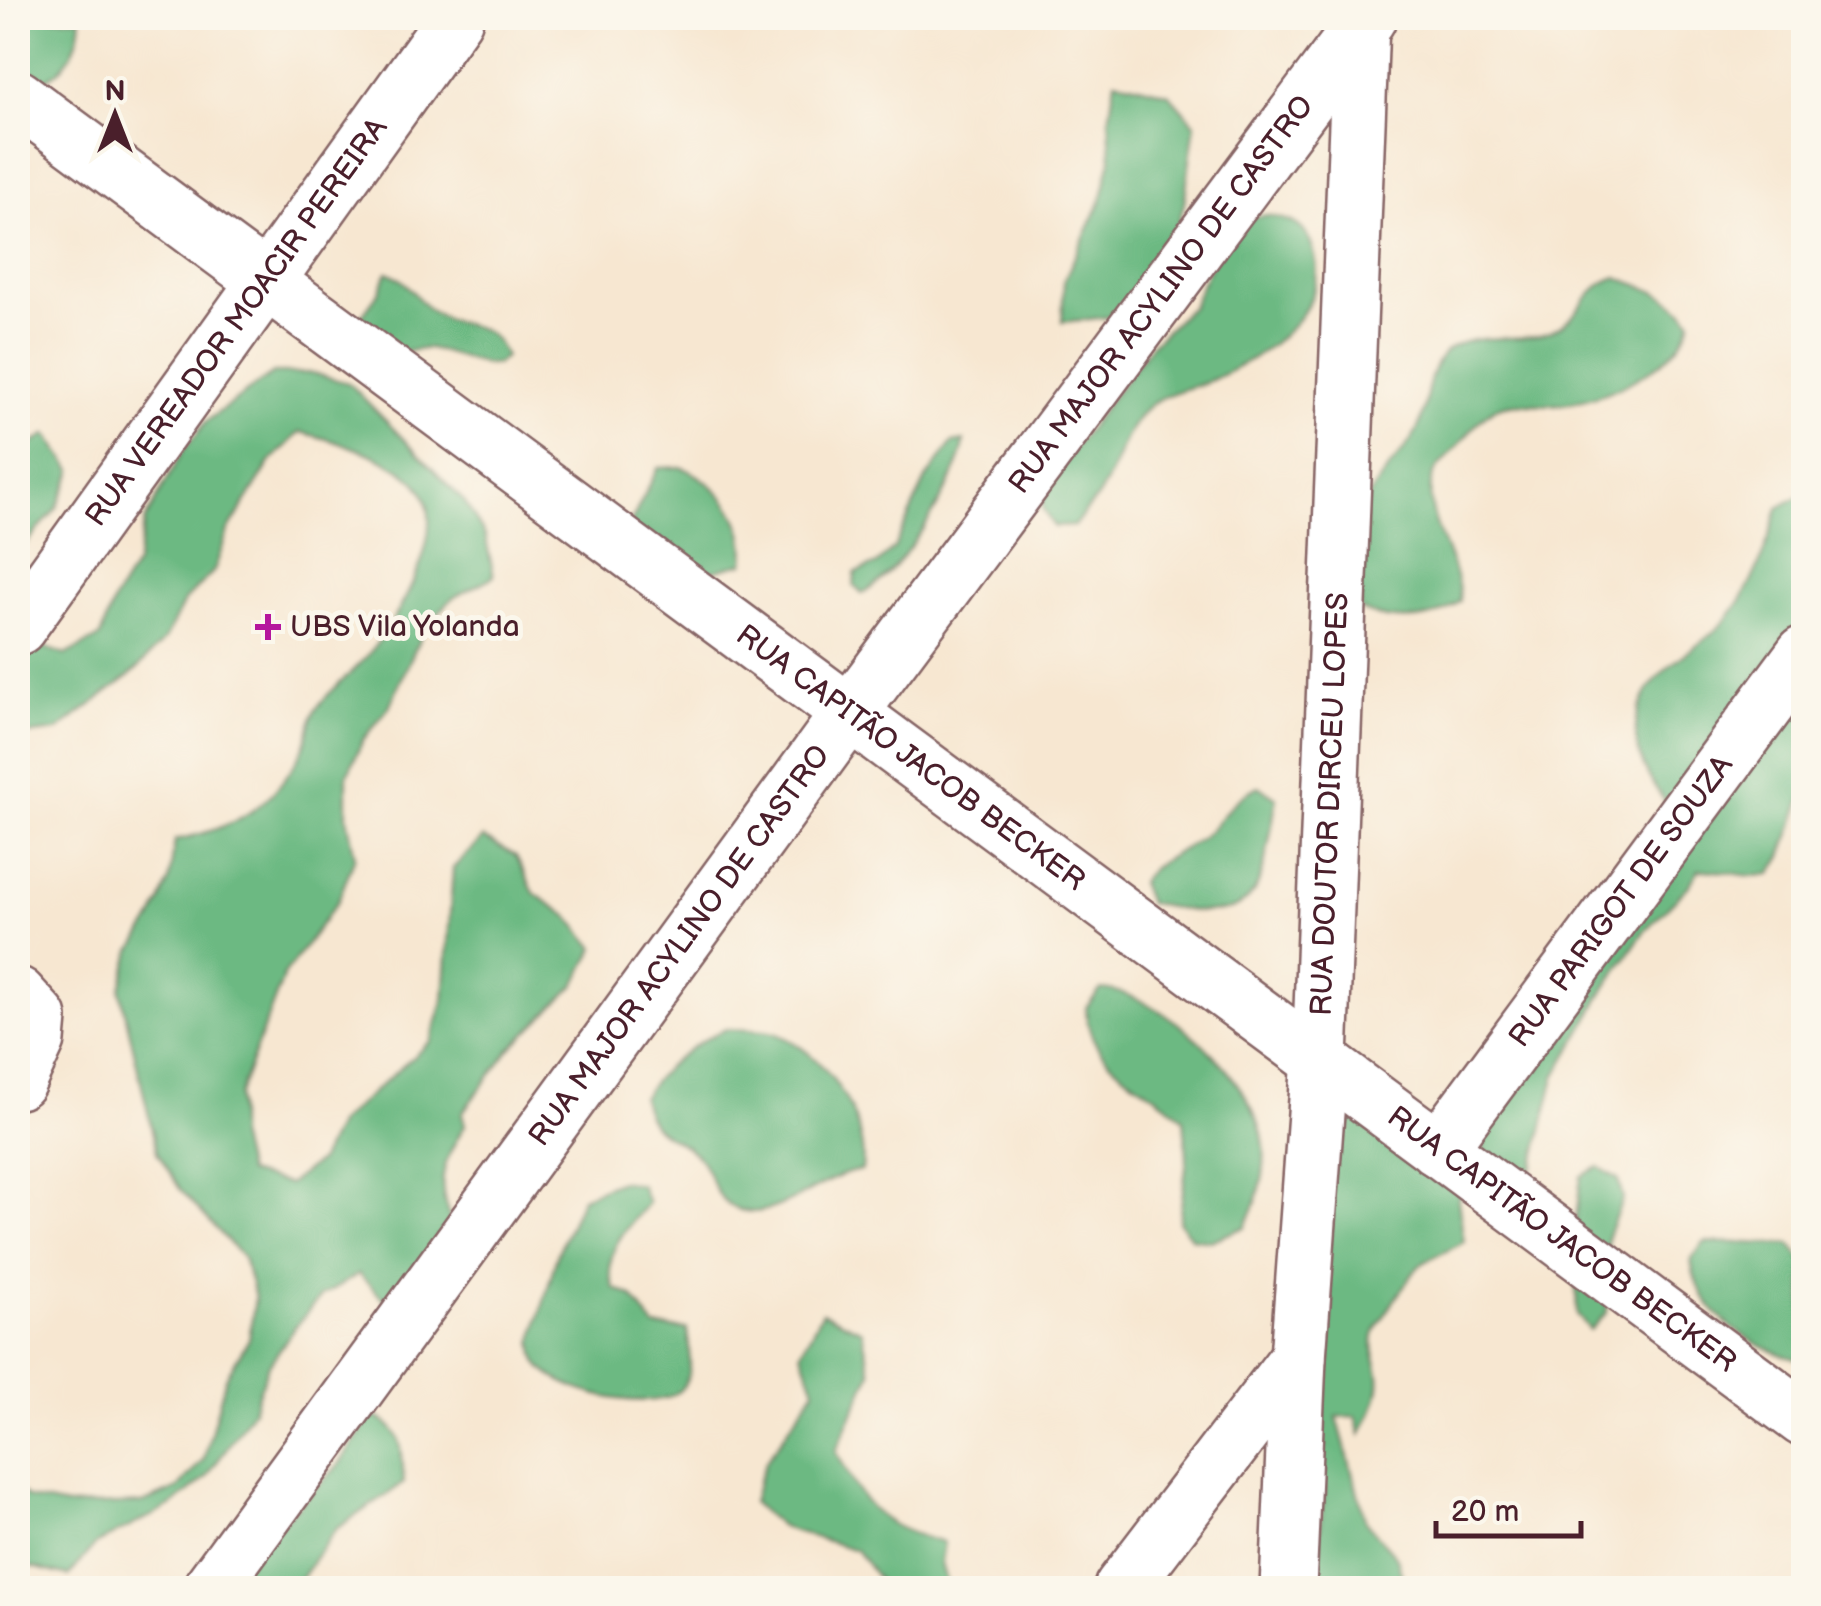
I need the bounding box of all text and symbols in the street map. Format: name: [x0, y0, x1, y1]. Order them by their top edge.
north arrow: [65, 65, 165, 165]
text: N: [104, 75, 126, 108]
street label: RUA MAJOR ACYLINO DE CASTRO: [1001, 89, 1322, 501]
street label: RUA VEREADOR MOACIR PEREIRA: [78, 111, 396, 534]
street label: RUA DOUTOR DIRCEU LOPES: [1304, 592, 1356, 1017]
place label: UBS Vila Yolanda: [290, 609, 520, 645]
marker: UBS Vila Yolanda: [255, 614, 281, 640]
street label: RUA CAPITÃO JACOB BECKER: [729, 617, 1092, 899]
street label: RUA MAJOR ACYLINO DE CASTRO: [522, 738, 838, 1153]
street label: RUA PARIGOT DE SOUZA: [1501, 748, 1741, 1054]
street label: RUA CAPITÃO JACOB BECKER: [1380, 1099, 1743, 1381]
scale bar: [1436, 1476, 1581, 1538]
text: 20 m: [1451, 1494, 1519, 1530]

